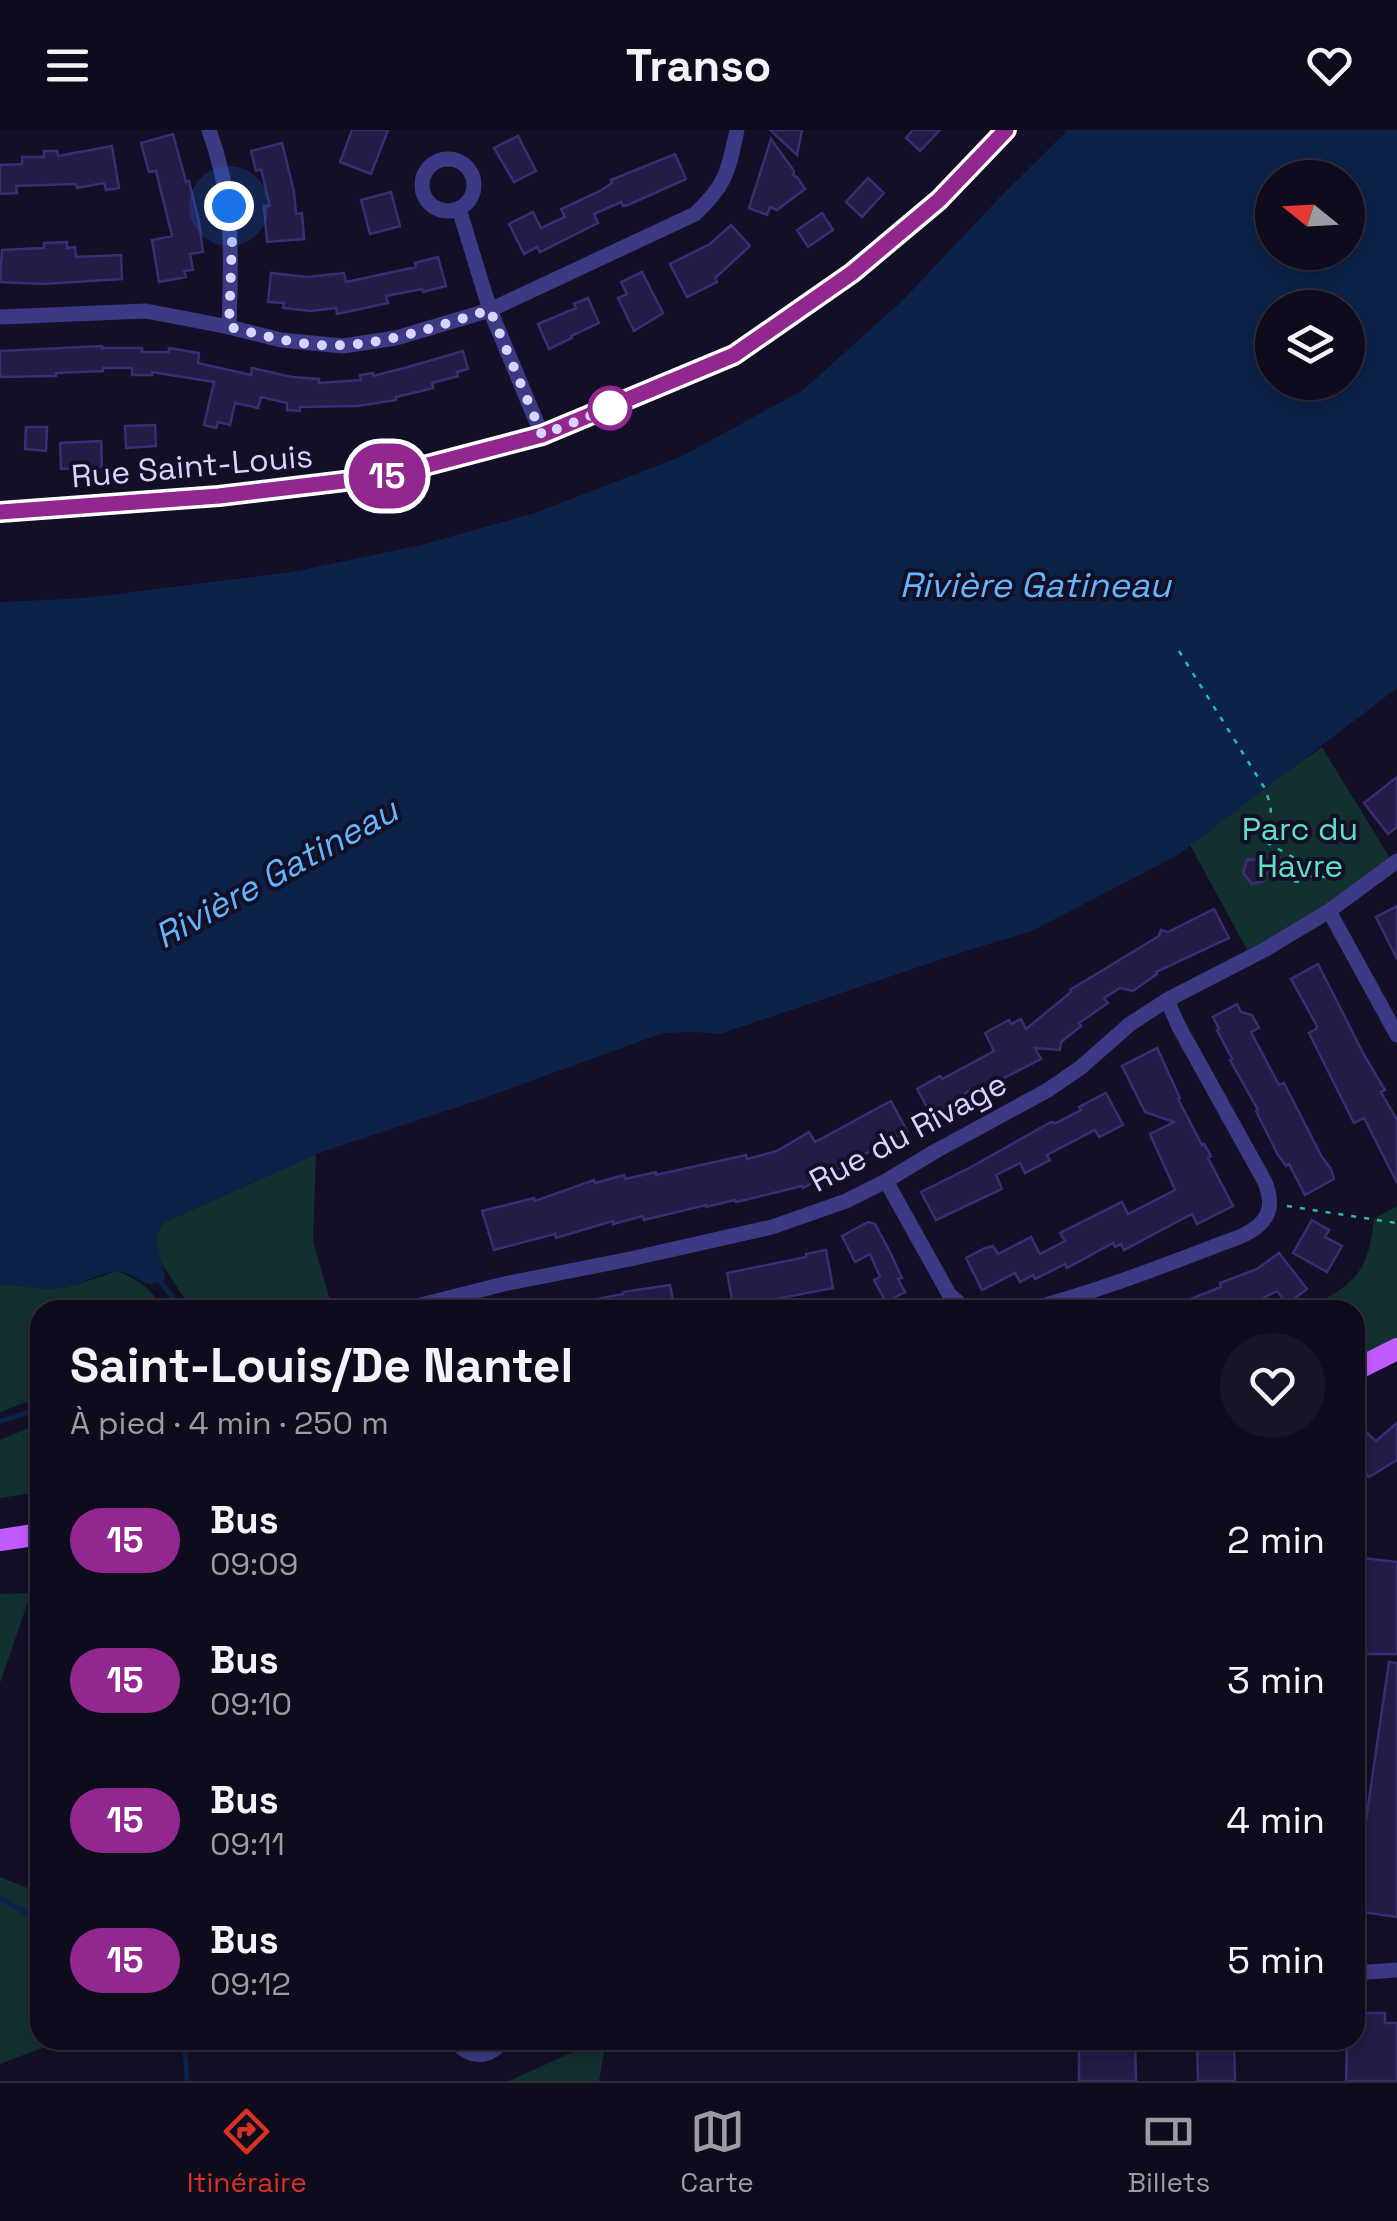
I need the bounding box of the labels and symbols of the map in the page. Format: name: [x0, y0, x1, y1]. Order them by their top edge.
north arrow: [1255, 160, 1365, 270]
your location: [204, 181, 254, 231]
unlabelled marker: [589, 387, 631, 429]
street label: Rue Saint-Louis: [70, 436, 314, 496]
line badge: 15: [342, 444, 432, 508]
water label: Rivière Gatineau: [899, 563, 1172, 607]
water label: Rivière Gatineau: [147, 787, 407, 958]
park label: Parc du Havre: [1242, 809, 1358, 886]
street label: Rue du Rivage: [803, 1063, 1013, 1201]

